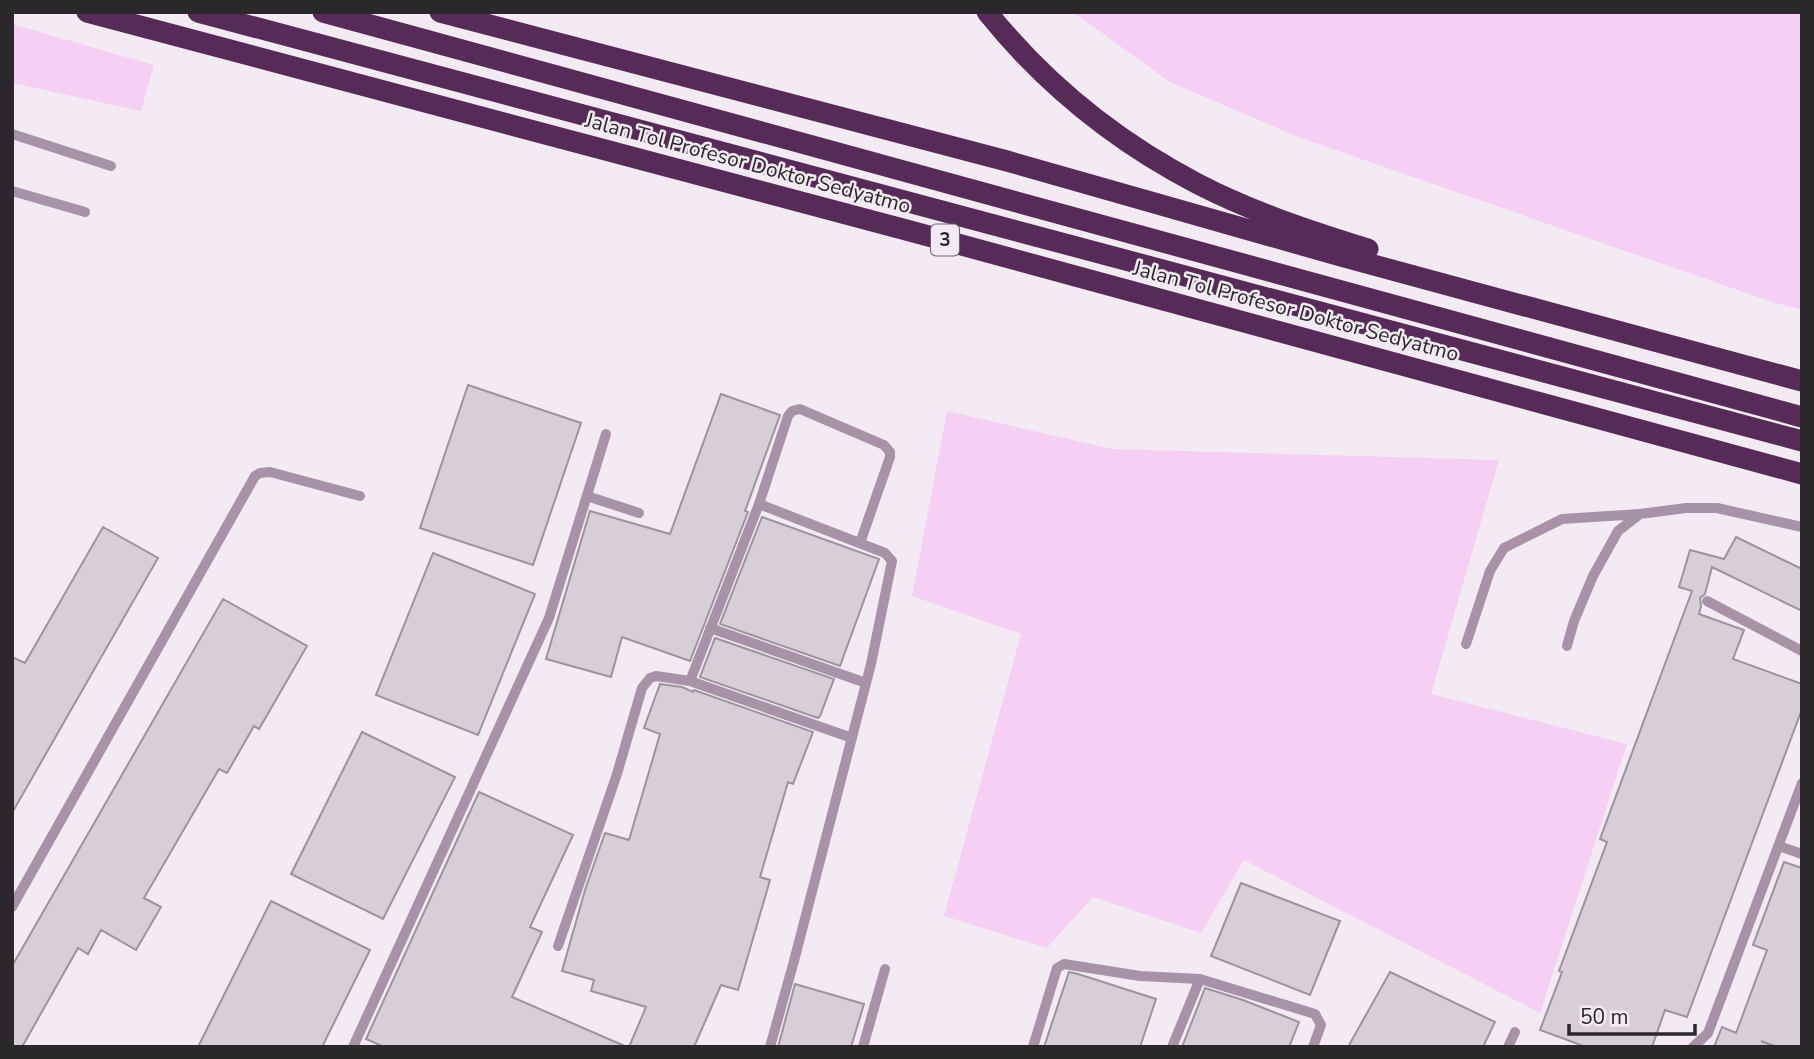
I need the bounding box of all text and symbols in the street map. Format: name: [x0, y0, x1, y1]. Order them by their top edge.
street label: Jalan Tol Profesor Doktor Sedyatmo: [581, 106, 914, 220]
road number: 3: [931, 224, 959, 256]
street label: Jalan Tol Profesor Doktor Sedyatmo: [1129, 254, 1462, 368]
scale bar: [1569, 992, 1695, 1036]
text: 50 m: [1580, 1003, 1629, 1031]

